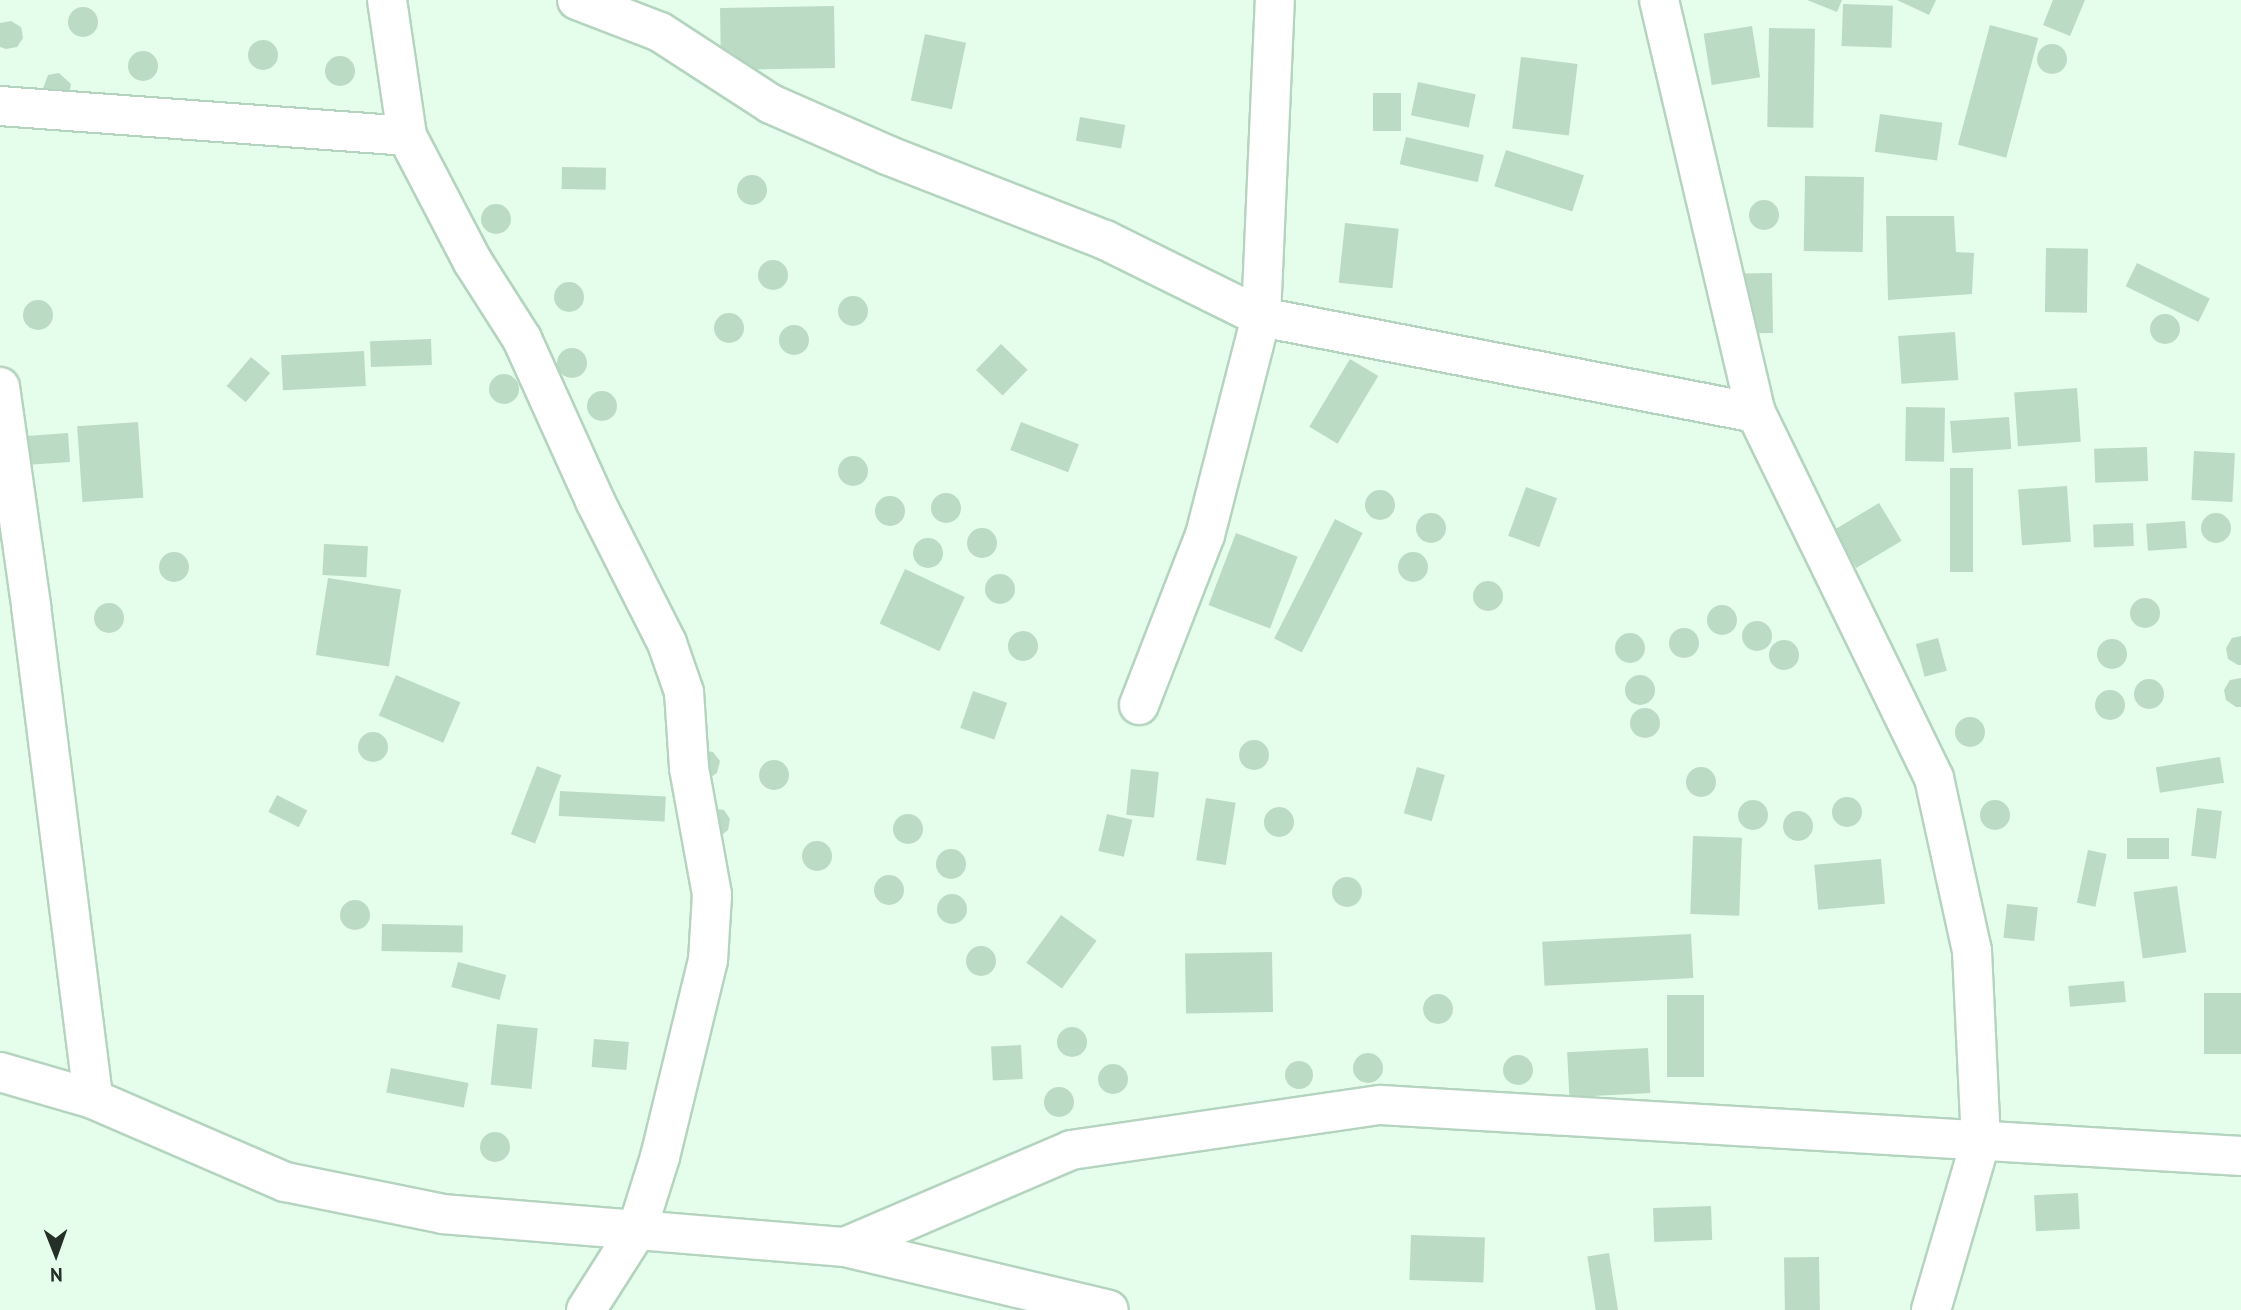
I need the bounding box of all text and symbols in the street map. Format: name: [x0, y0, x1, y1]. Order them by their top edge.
north arrow: [21, 1219, 91, 1289]
text: N: [50, 1263, 63, 1287]

